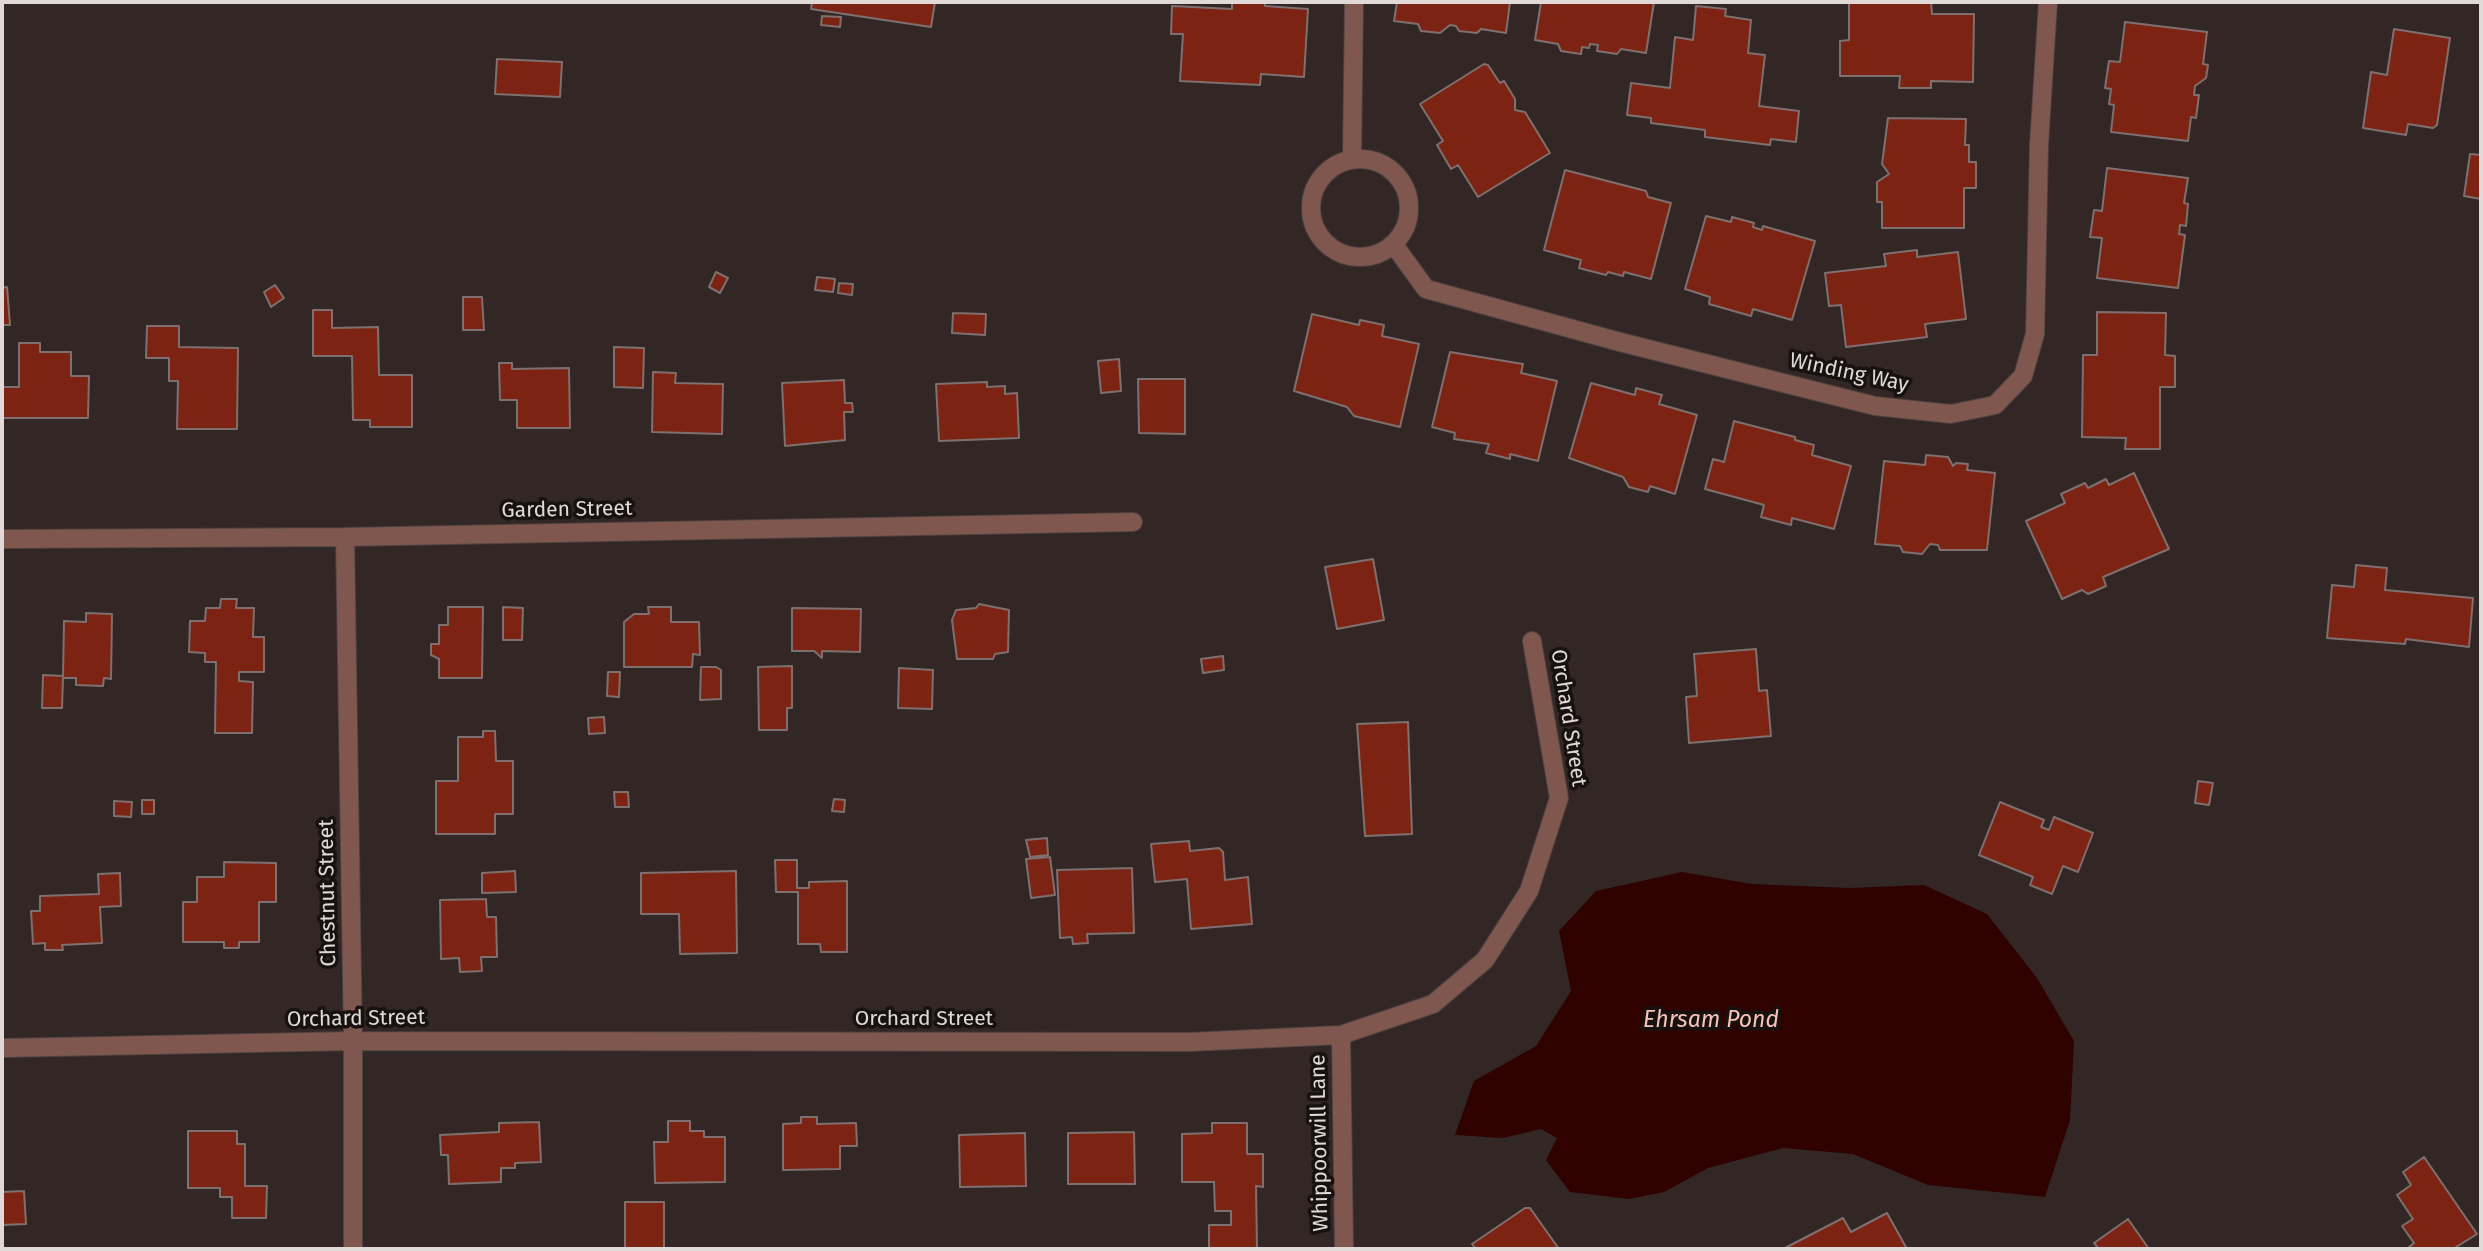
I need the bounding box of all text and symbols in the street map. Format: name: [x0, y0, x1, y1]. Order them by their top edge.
street label: Winding Way: [1787, 348, 1911, 398]
street label: Garden Street: [501, 496, 633, 524]
street label: Orchard Street: [1545, 648, 1591, 788]
street label: Chestnut Street: [314, 819, 342, 967]
street label: Orchard Street: [287, 1005, 425, 1033]
street label: Orchard Street: [855, 1006, 993, 1032]
water label: Ehrsam Pond: [1643, 1007, 1779, 1035]
street label: Whippoorwill Lane: [1306, 1054, 1334, 1232]

